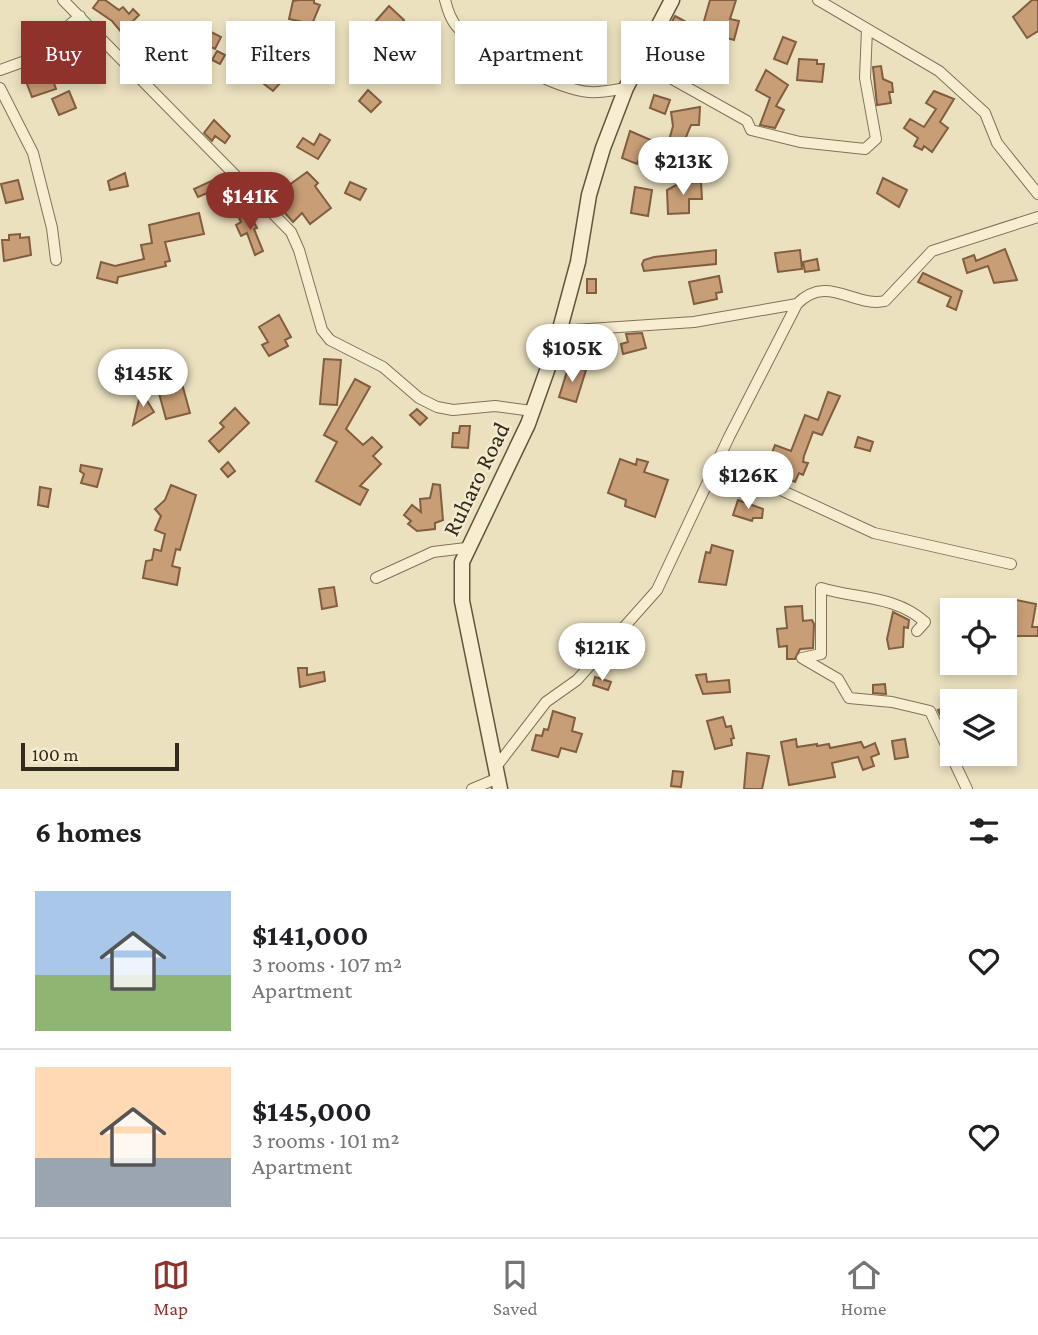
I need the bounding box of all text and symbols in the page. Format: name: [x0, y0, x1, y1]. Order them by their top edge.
chip: Buy: [21, 21, 106, 84]
chip: Rent: [120, 21, 212, 84]
chip: Filters: [226, 21, 335, 84]
chip: New: [349, 21, 441, 84]
chip: Apartment: [455, 21, 607, 84]
chip: House: [621, 21, 729, 84]
pin: $213K: [634, 138, 732, 197]
text: $213K: [654, 147, 712, 173]
pin: $141K: [201, 173, 299, 232]
text: $141K: [222, 182, 278, 208]
pin: $105K: [523, 324, 621, 384]
text: $105K: [542, 334, 602, 360]
pin: $145K: [94, 350, 192, 409]
text: $145K: [114, 359, 172, 385]
street label: Ruharo Road: [436, 417, 515, 540]
pin: $126K: [699, 452, 797, 511]
text: $126K: [718, 461, 778, 487]
map controls: [940, 598, 1017, 766]
button: locate: [940, 598, 1017, 675]
pin: $121K: [553, 624, 651, 683]
text: $121K: [574, 633, 630, 659]
button: layers: [940, 689, 1017, 766]
scale bar: [21, 740, 178, 772]
text: 100 m: [32, 744, 79, 765]
icon: filters: [965, 812, 1003, 850]
text: 6 homes: [35, 815, 142, 848]
text: $141,000: [252, 918, 368, 951]
icon: home: [91, 919, 175, 1003]
icon: heart: [965, 942, 1003, 980]
text: 3 rooms · 107 m²: [252, 951, 402, 977]
text: Apartment: [252, 977, 352, 1003]
text: $145,000: [252, 1094, 372, 1127]
icon: home: [91, 1095, 175, 1179]
icon: heart: [965, 1118, 1003, 1156]
text: 3 rooms · 101 m²: [252, 1127, 399, 1153]
text: Apartment: [252, 1153, 352, 1179]
tab: Map: [152, 1256, 190, 1319]
tab: Saved: [493, 1256, 538, 1319]
tab: Home: [841, 1256, 886, 1319]

